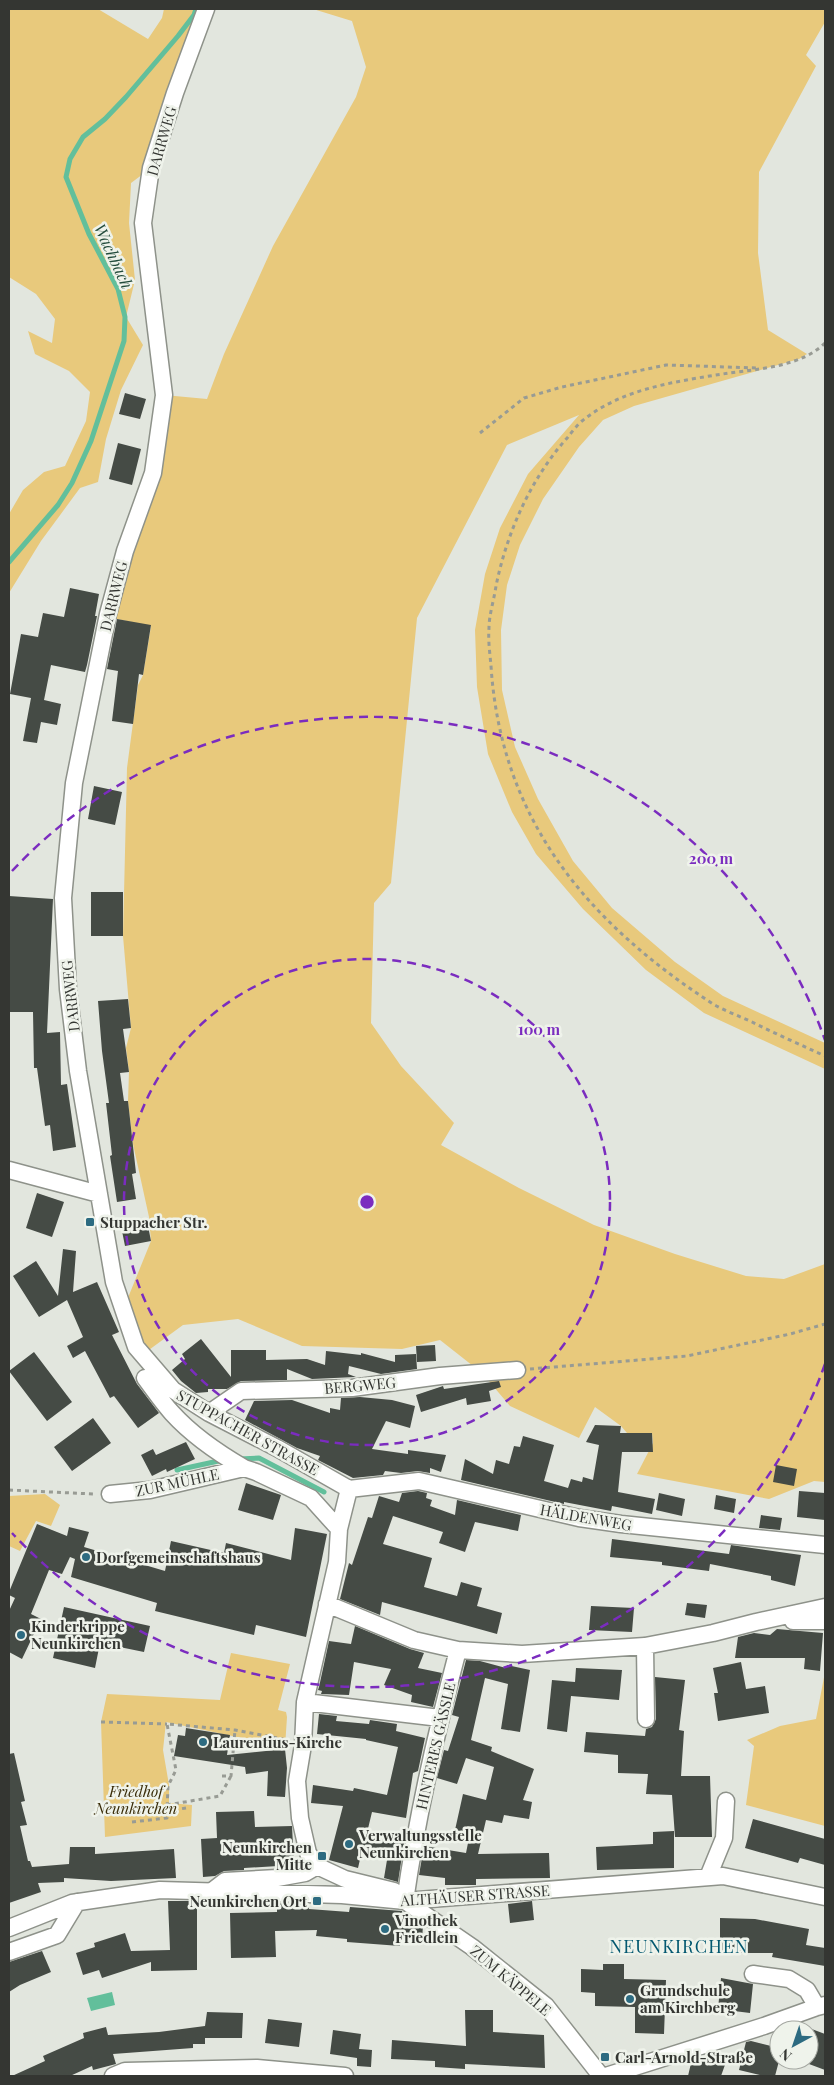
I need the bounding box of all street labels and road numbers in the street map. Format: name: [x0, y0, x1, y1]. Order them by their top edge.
street label: DARRWEG: [142, 103, 181, 178]
street label: DARRWEG: [95, 558, 131, 633]
street label: DARRWEG: [56, 959, 84, 1033]
street label: BERGWEG: [323, 1372, 397, 1398]
street label: STUPPACHER STRASSE: [173, 1384, 323, 1480]
street label: ZUR MÜHLE: [133, 1463, 221, 1501]
street label: HÄLDENWEG: [538, 1499, 634, 1535]
street label: HINTERES GÄSSLE: [411, 1680, 459, 1812]
street label: ALTHÄUSER STRASSE: [399, 1880, 550, 1910]
street label: ZUM KÄPPELE: [466, 1940, 556, 2020]

